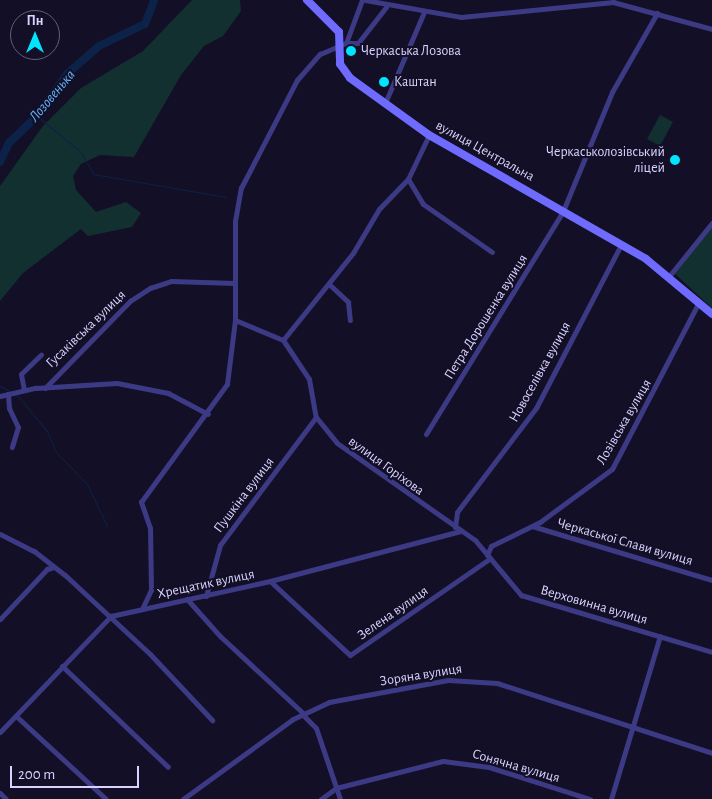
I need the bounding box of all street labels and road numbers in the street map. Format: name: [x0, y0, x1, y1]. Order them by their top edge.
street label: вулиця Центральна: [433, 117, 537, 185]
street label: Петра Дорошенка вулиця: [441, 251, 531, 383]
street label: Гусаківська вулиця: [43, 287, 129, 371]
street label: Новоселівка вулиця: [505, 319, 575, 425]
street label: Лозівська вулиця: [593, 376, 655, 468]
street label: вулиця Горіхова: [345, 433, 427, 499]
street label: Пушкіна вулиця: [210, 454, 278, 536]
street label: Черкаської Слави вулиця: [555, 515, 695, 569]
street label: Хрещатик вулиця: [156, 565, 256, 603]
street label: Зелена вулиця: [354, 582, 432, 644]
street label: Верховинна вулиця: [538, 582, 650, 628]
street label: Зоряна вулиця: [379, 660, 463, 690]
street label: Сонячна вулиця: [470, 745, 562, 787]

